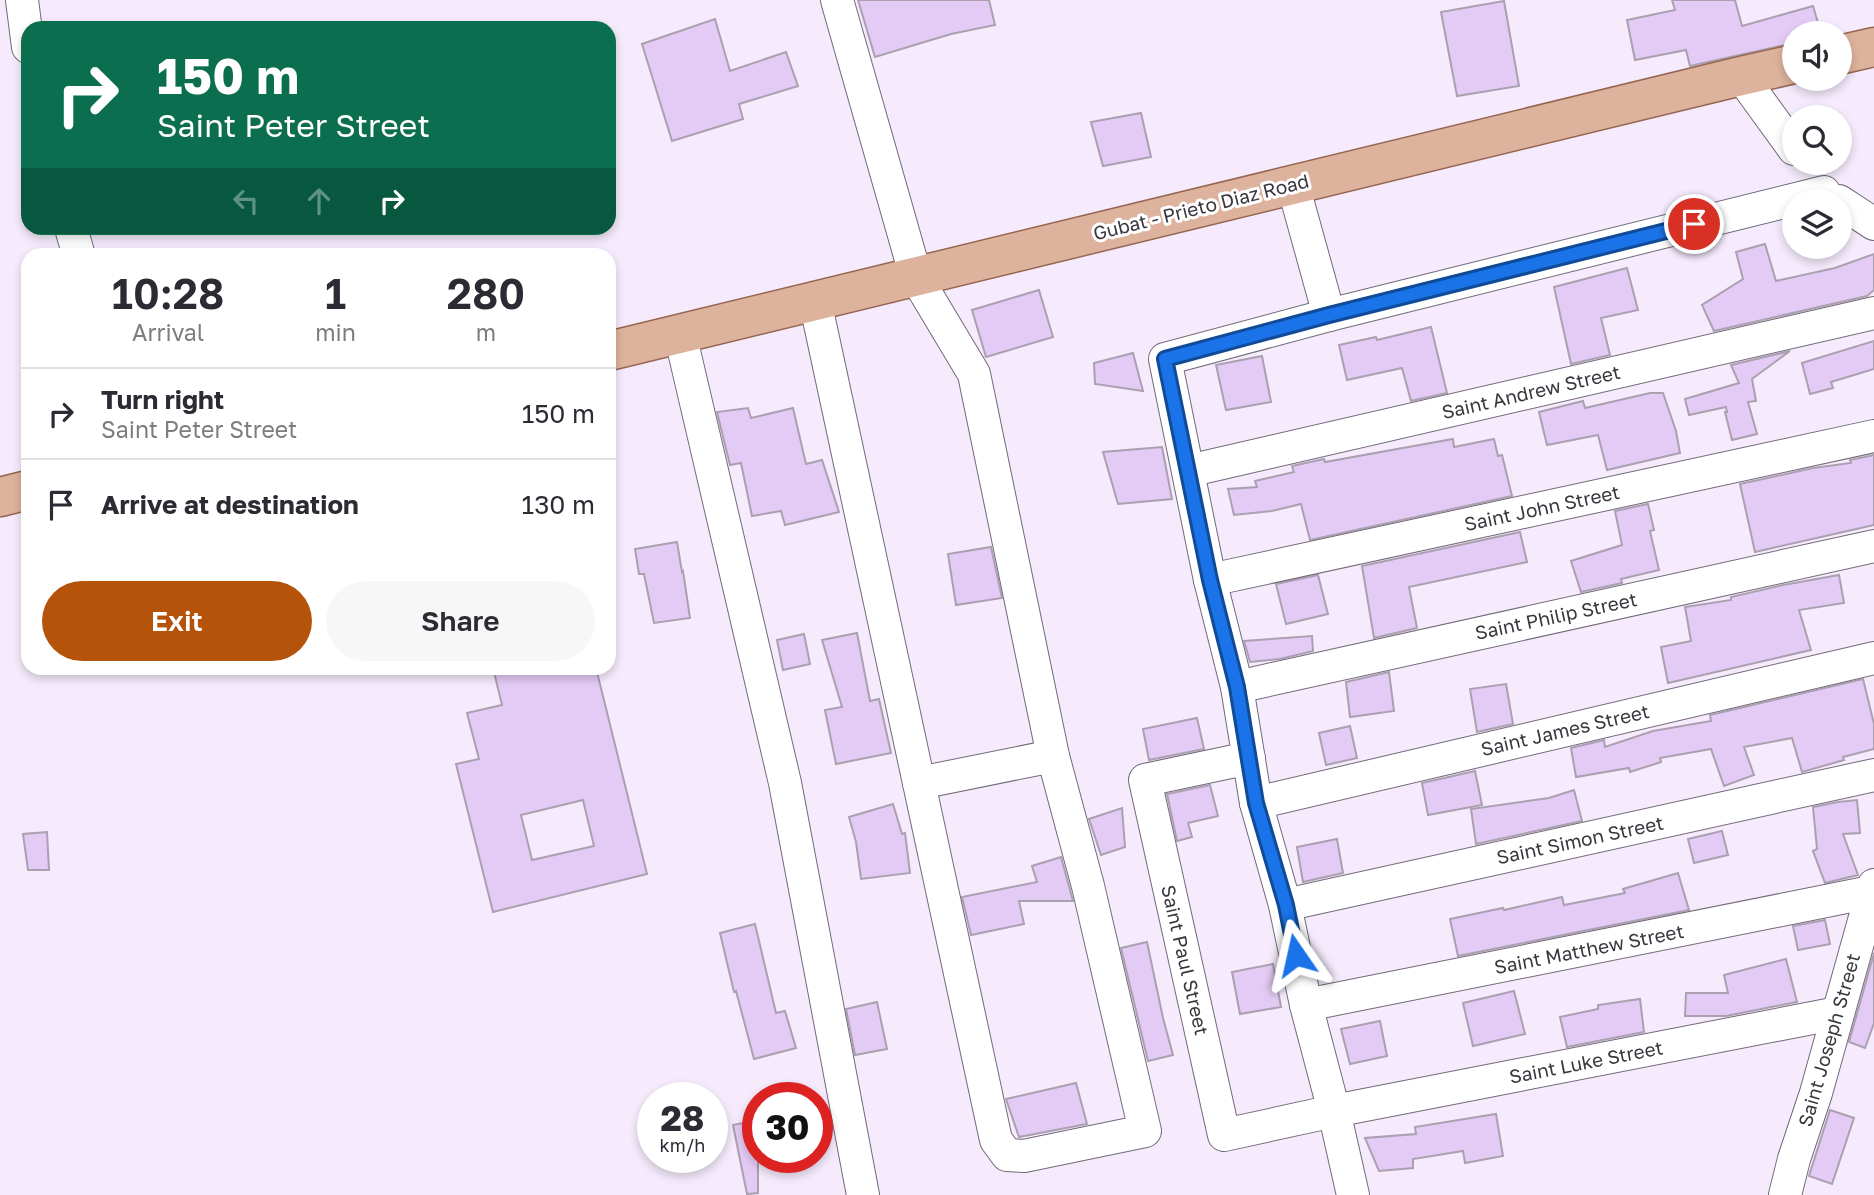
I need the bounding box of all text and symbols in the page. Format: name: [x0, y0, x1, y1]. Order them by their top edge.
map controls: [1782, 21, 1852, 259]
button: sound: [1782, 21, 1852, 91]
text: 150 m: [157, 46, 299, 105]
icon: right: [42, 49, 133, 140]
button: search: [1782, 105, 1852, 175]
text: Saint Peter Street: [157, 106, 430, 144]
street label: Gubat - Prieto Diaz Road: [1091, 169, 1311, 244]
icon: left: [227, 182, 265, 220]
icon: ahead: [300, 182, 338, 220]
icon: right: [373, 182, 411, 220]
button: layers: [1782, 189, 1852, 259]
pin: [1664, 194, 1724, 254]
icon: arrive: [1675, 205, 1713, 243]
text: 10:28: [112, 268, 224, 318]
text: 1: [325, 268, 346, 318]
text: 280: [447, 268, 525, 318]
text: Arrival: [132, 318, 204, 346]
text: min: [315, 318, 356, 346]
text: m: [476, 318, 496, 346]
street label: Saint Andrew Street: [1439, 360, 1622, 423]
text: Turn right: [101, 384, 224, 415]
icon: right: [42, 395, 80, 433]
text: 150 m: [522, 398, 595, 429]
text: Saint Peter Street: [101, 415, 297, 443]
street label: Saint John Street: [1462, 480, 1622, 535]
icon: arrive: [42, 486, 80, 524]
text: Arrive at destination: [101, 489, 359, 520]
text: 130 m: [522, 489, 595, 520]
button: Exit: [42, 581, 312, 661]
button: Share: [326, 581, 595, 661]
street label: Saint Philip Street: [1473, 587, 1639, 644]
street label: Saint James Street: [1478, 699, 1651, 760]
street label: Saint Simon Street: [1494, 811, 1665, 868]
street label: Saint Paul Street: [1157, 883, 1214, 1037]
position arrow: [1259, 918, 1333, 992]
street label: Saint Matthew Street: [1492, 919, 1686, 978]
street label: Saint Joseph Street: [1793, 951, 1864, 1129]
street label: Saint Luke Street: [1507, 1035, 1665, 1088]
speed limit sign: 30: [742, 1082, 833, 1173]
text: 28: [661, 1097, 704, 1139]
text: km/h: [660, 1134, 705, 1156]

